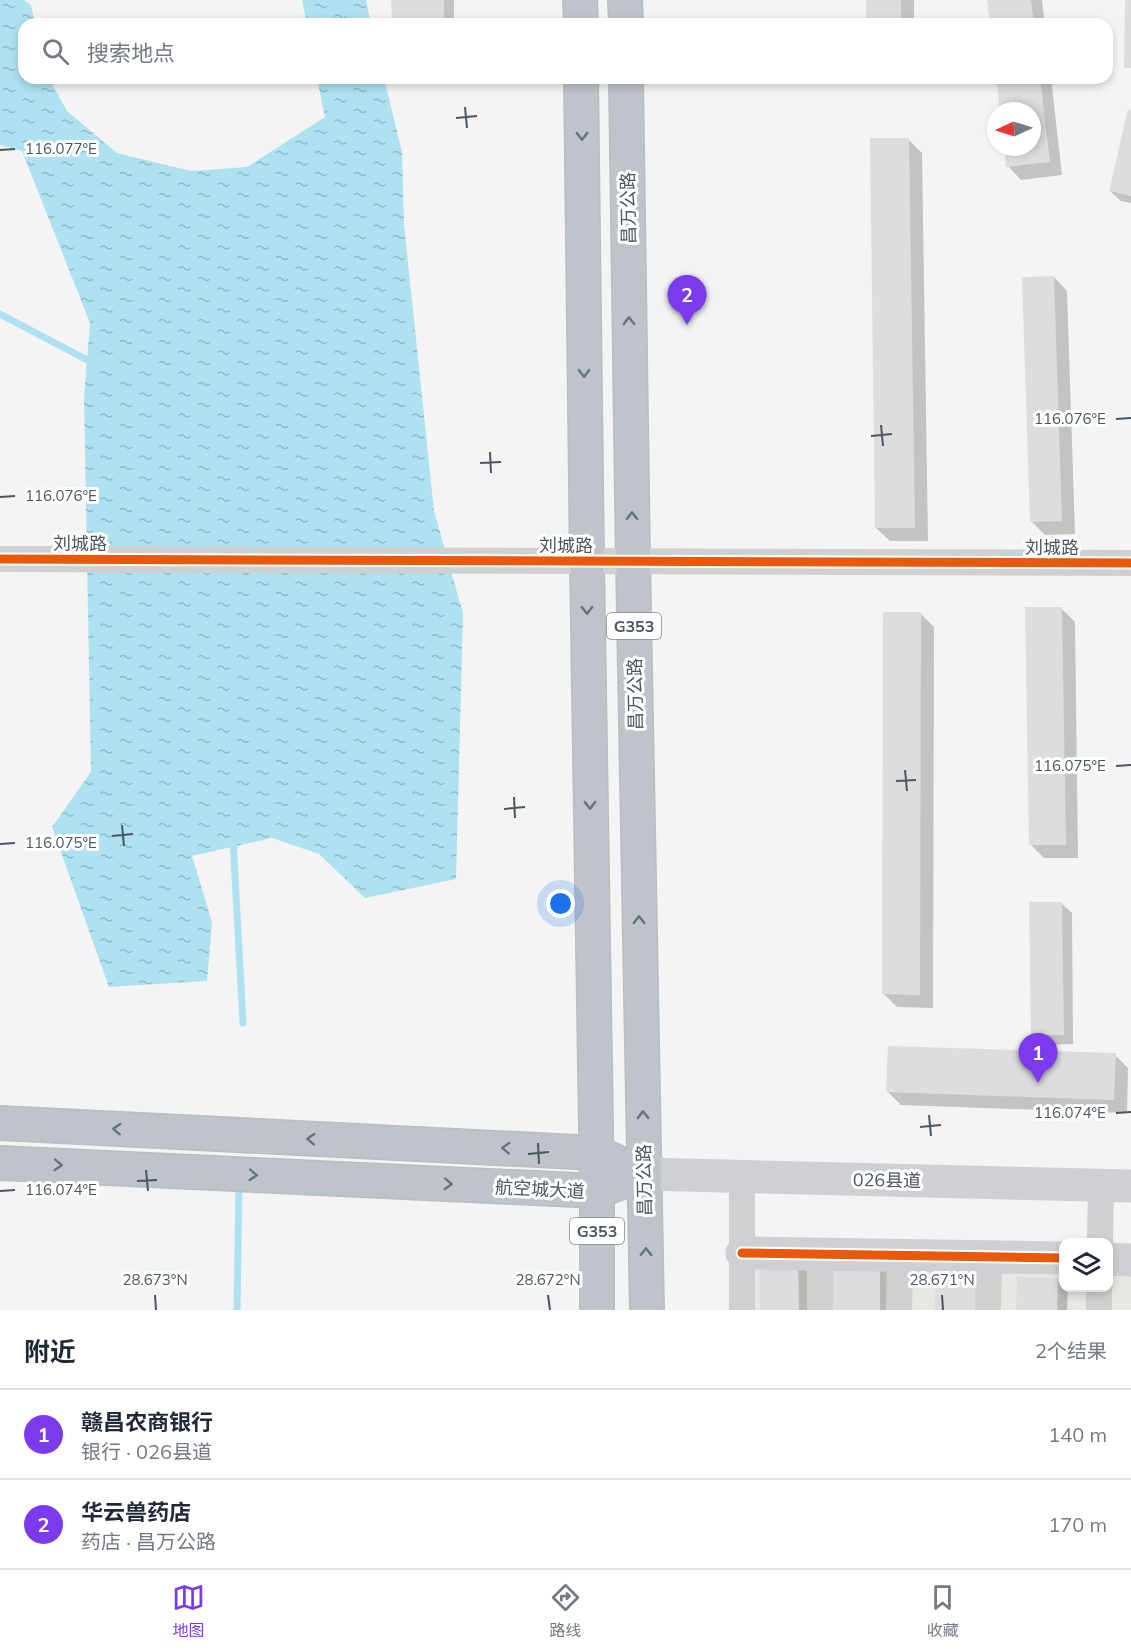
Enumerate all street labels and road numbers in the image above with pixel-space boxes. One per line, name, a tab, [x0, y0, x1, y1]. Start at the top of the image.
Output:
street label: 昌万公路	[616, 172, 640, 244]
street label: 刘城路	[53, 532, 107, 555]
street label: 刘城路	[539, 534, 593, 557]
street label: 刘城路	[1025, 536, 1079, 559]
road number: G353	[607, 613, 661, 639]
street label: 昌万公路	[623, 658, 647, 730]
street label: 昌万公路	[632, 1144, 656, 1216]
street label: 026县道	[853, 1168, 921, 1192]
street label: 航空城大道	[494, 1175, 586, 1203]
road number: G353	[570, 1218, 624, 1244]

